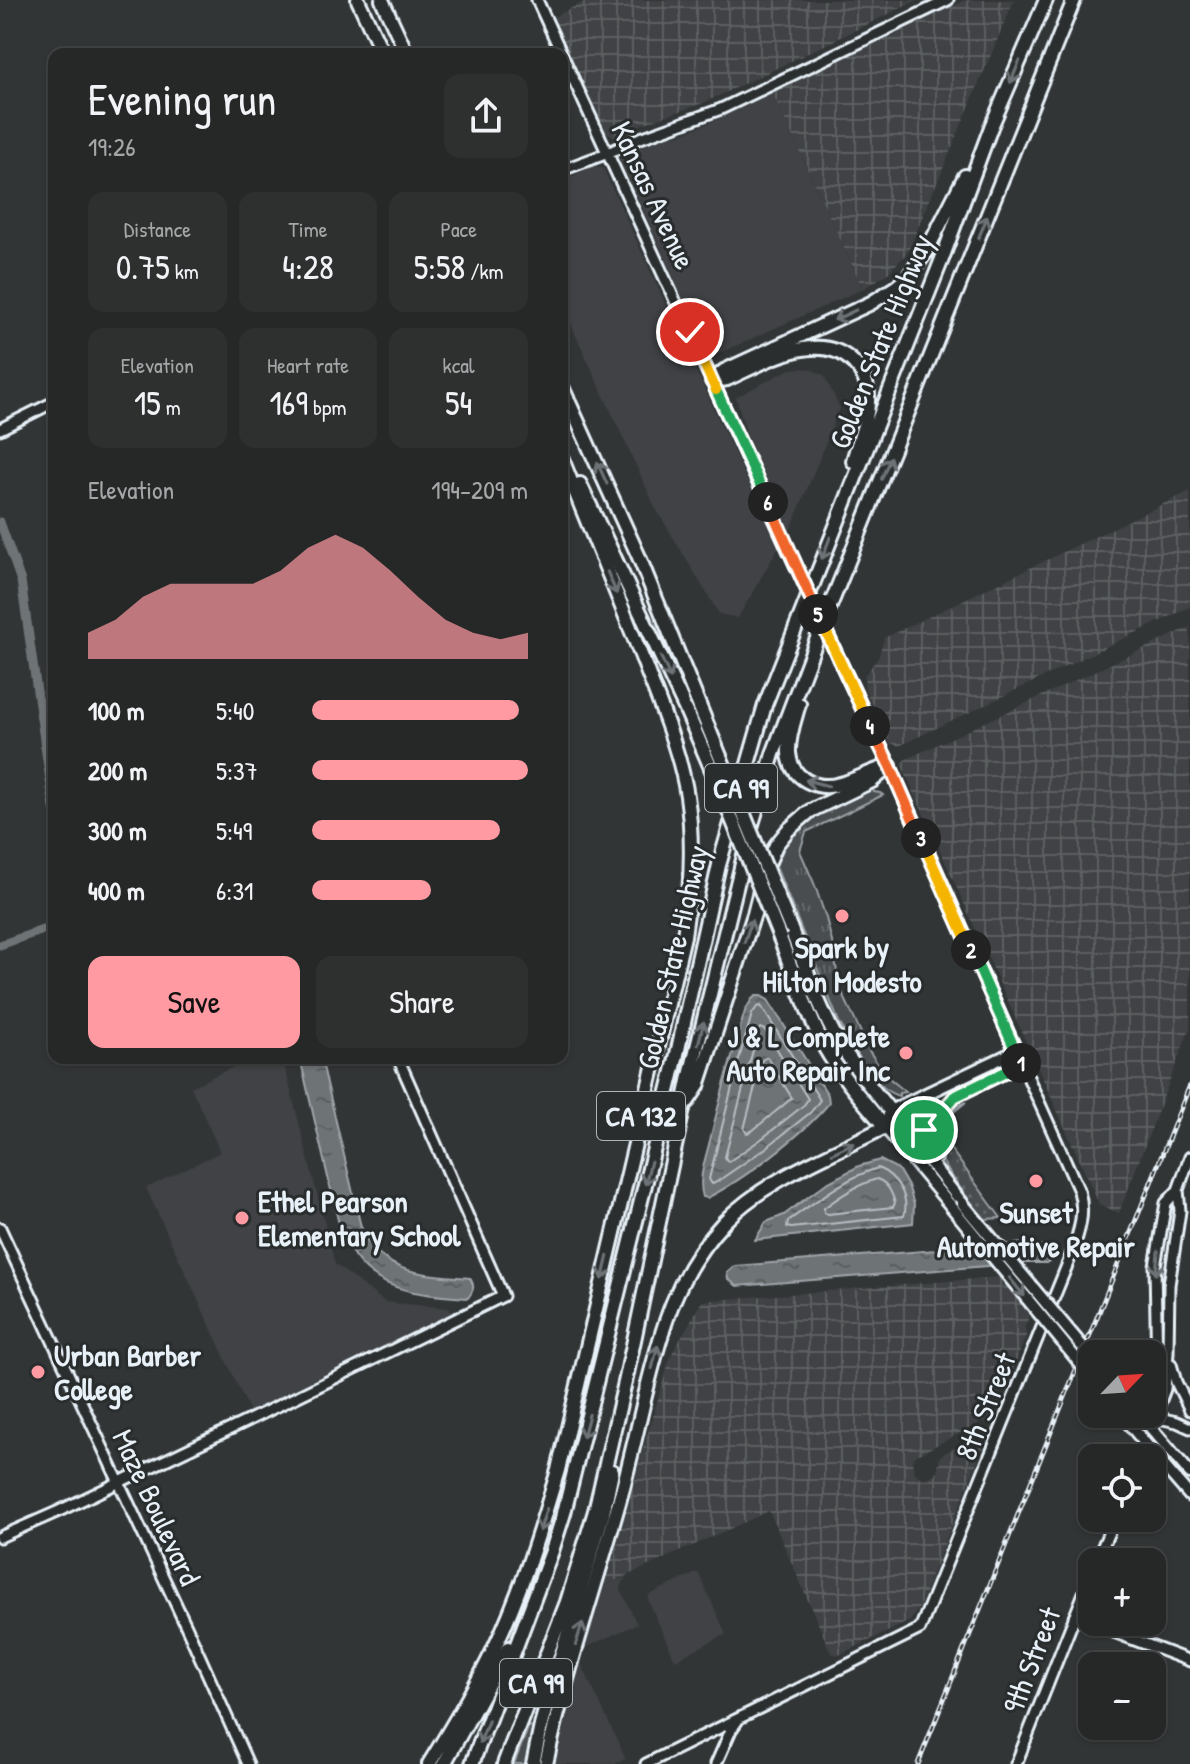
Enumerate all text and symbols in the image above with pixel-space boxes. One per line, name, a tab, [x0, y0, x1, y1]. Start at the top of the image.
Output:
one-way arrow	[1006, 59, 1021, 83]
text: Evening run	[88, 69, 276, 129]
button: share	[444, 74, 528, 158]
street label: Kansas Avenue	[602, 115, 706, 275]
text: 19:26	[88, 129, 136, 164]
text: Distance	[124, 214, 191, 244]
text: Time	[289, 214, 327, 244]
text: Pace	[440, 214, 477, 244]
one-way arrow	[977, 215, 991, 240]
street label: Golden State Highway	[819, 228, 941, 454]
text: 0.75	[116, 244, 170, 290]
text: 4:28	[282, 244, 334, 290]
text: 5:58	[414, 244, 465, 290]
text: km	[170, 256, 199, 286]
text: /km	[465, 256, 504, 286]
pin	[656, 298, 724, 366]
one-way arrow	[833, 308, 857, 323]
icon: check	[668, 310, 712, 354]
text: Elevation	[121, 350, 194, 380]
text: Heart rate	[267, 350, 349, 380]
text: kcal	[443, 350, 475, 380]
text: 15	[134, 380, 161, 426]
text: 169	[270, 380, 308, 426]
text: 54	[445, 380, 472, 426]
text: m	[161, 392, 181, 422]
text: bpm	[308, 392, 346, 422]
one-way arrow	[879, 456, 894, 481]
one-way arrow	[594, 461, 609, 485]
text: Elevation	[88, 472, 174, 507]
text: 194–209 m	[431, 472, 528, 507]
pin: 6	[748, 482, 788, 522]
text: 6	[764, 487, 772, 517]
one-way arrow	[818, 535, 832, 560]
one-way arrow	[606, 570, 621, 595]
pin: 5	[798, 594, 838, 634]
text: 5	[813, 599, 823, 629]
one-way arrow	[659, 655, 674, 679]
text: 100 m	[88, 693, 144, 728]
text: 5:40	[216, 693, 254, 728]
pin: 4	[850, 706, 890, 746]
text: 4	[866, 711, 874, 741]
text: 200 m	[88, 753, 147, 788]
text: 5:37	[216, 753, 258, 788]
road number: CA 99	[705, 764, 777, 812]
one-way arrow	[805, 774, 830, 789]
text: 300 m	[88, 813, 147, 848]
text: 5:49	[216, 813, 252, 848]
pin: 3	[901, 818, 941, 858]
text: 3	[916, 823, 926, 853]
street label: Golden State Highway	[627, 841, 717, 1073]
text: 400 m	[88, 873, 145, 908]
text: 6:31	[216, 873, 254, 908]
marker: Spark by Hilton Modesto	[833, 907, 851, 925]
one-way arrow	[742, 919, 756, 944]
place label: Spark by Hilton Modesto	[762, 927, 922, 1001]
pin: 2	[951, 930, 991, 970]
text: 2	[966, 935, 976, 965]
button: Save	[88, 956, 300, 1048]
button: Share	[316, 956, 528, 1048]
place label: J & L Complete Auto Repair Inc	[726, 1016, 890, 1091]
one-way arrow	[694, 1021, 709, 1046]
pin: 1	[1001, 1043, 1041, 1083]
marker: J & L Complete Auto Repair Inc	[897, 1044, 915, 1062]
text: 1	[1017, 1048, 1025, 1078]
road number: CA 132	[597, 1092, 685, 1140]
pin	[890, 1096, 958, 1164]
icon: arrive	[902, 1108, 946, 1152]
one-way arrow	[831, 1140, 855, 1155]
one-way arrow	[640, 1160, 655, 1186]
marker: Sunset Automotive Repair	[1027, 1172, 1045, 1190]
place label: Ethel Pearson Elementary School	[258, 1181, 461, 1256]
place label: Sunset Automotive Repair	[937, 1192, 1135, 1267]
marker: Ethel Pearson Elementary School	[233, 1209, 251, 1227]
one-way arrow	[1149, 1249, 1164, 1275]
one-way arrow	[597, 1255, 612, 1281]
one-way arrow	[1008, 1277, 1026, 1297]
place label: Urban Barber College	[54, 1335, 201, 1410]
north arrow	[1078, 1340, 1166, 1428]
map controls	[1078, 1340, 1166, 1740]
one-way arrow	[648, 1344, 663, 1370]
street label: 8th Street	[945, 1346, 1025, 1466]
marker: Urban Barber College	[29, 1363, 47, 1381]
one-way arrow	[577, 1412, 592, 1438]
street label: Maze Boulevard	[103, 1423, 211, 1592]
button: locate	[1078, 1444, 1166, 1532]
one-way arrow	[535, 1507, 550, 1533]
button: +	[1078, 1548, 1166, 1636]
street label: 9th Street	[992, 1601, 1070, 1719]
one-way arrow	[572, 1622, 587, 1648]
button: −	[1078, 1652, 1166, 1740]
road number: CA 99	[500, 1659, 572, 1707]
one-way arrow	[476, 1719, 490, 1744]

